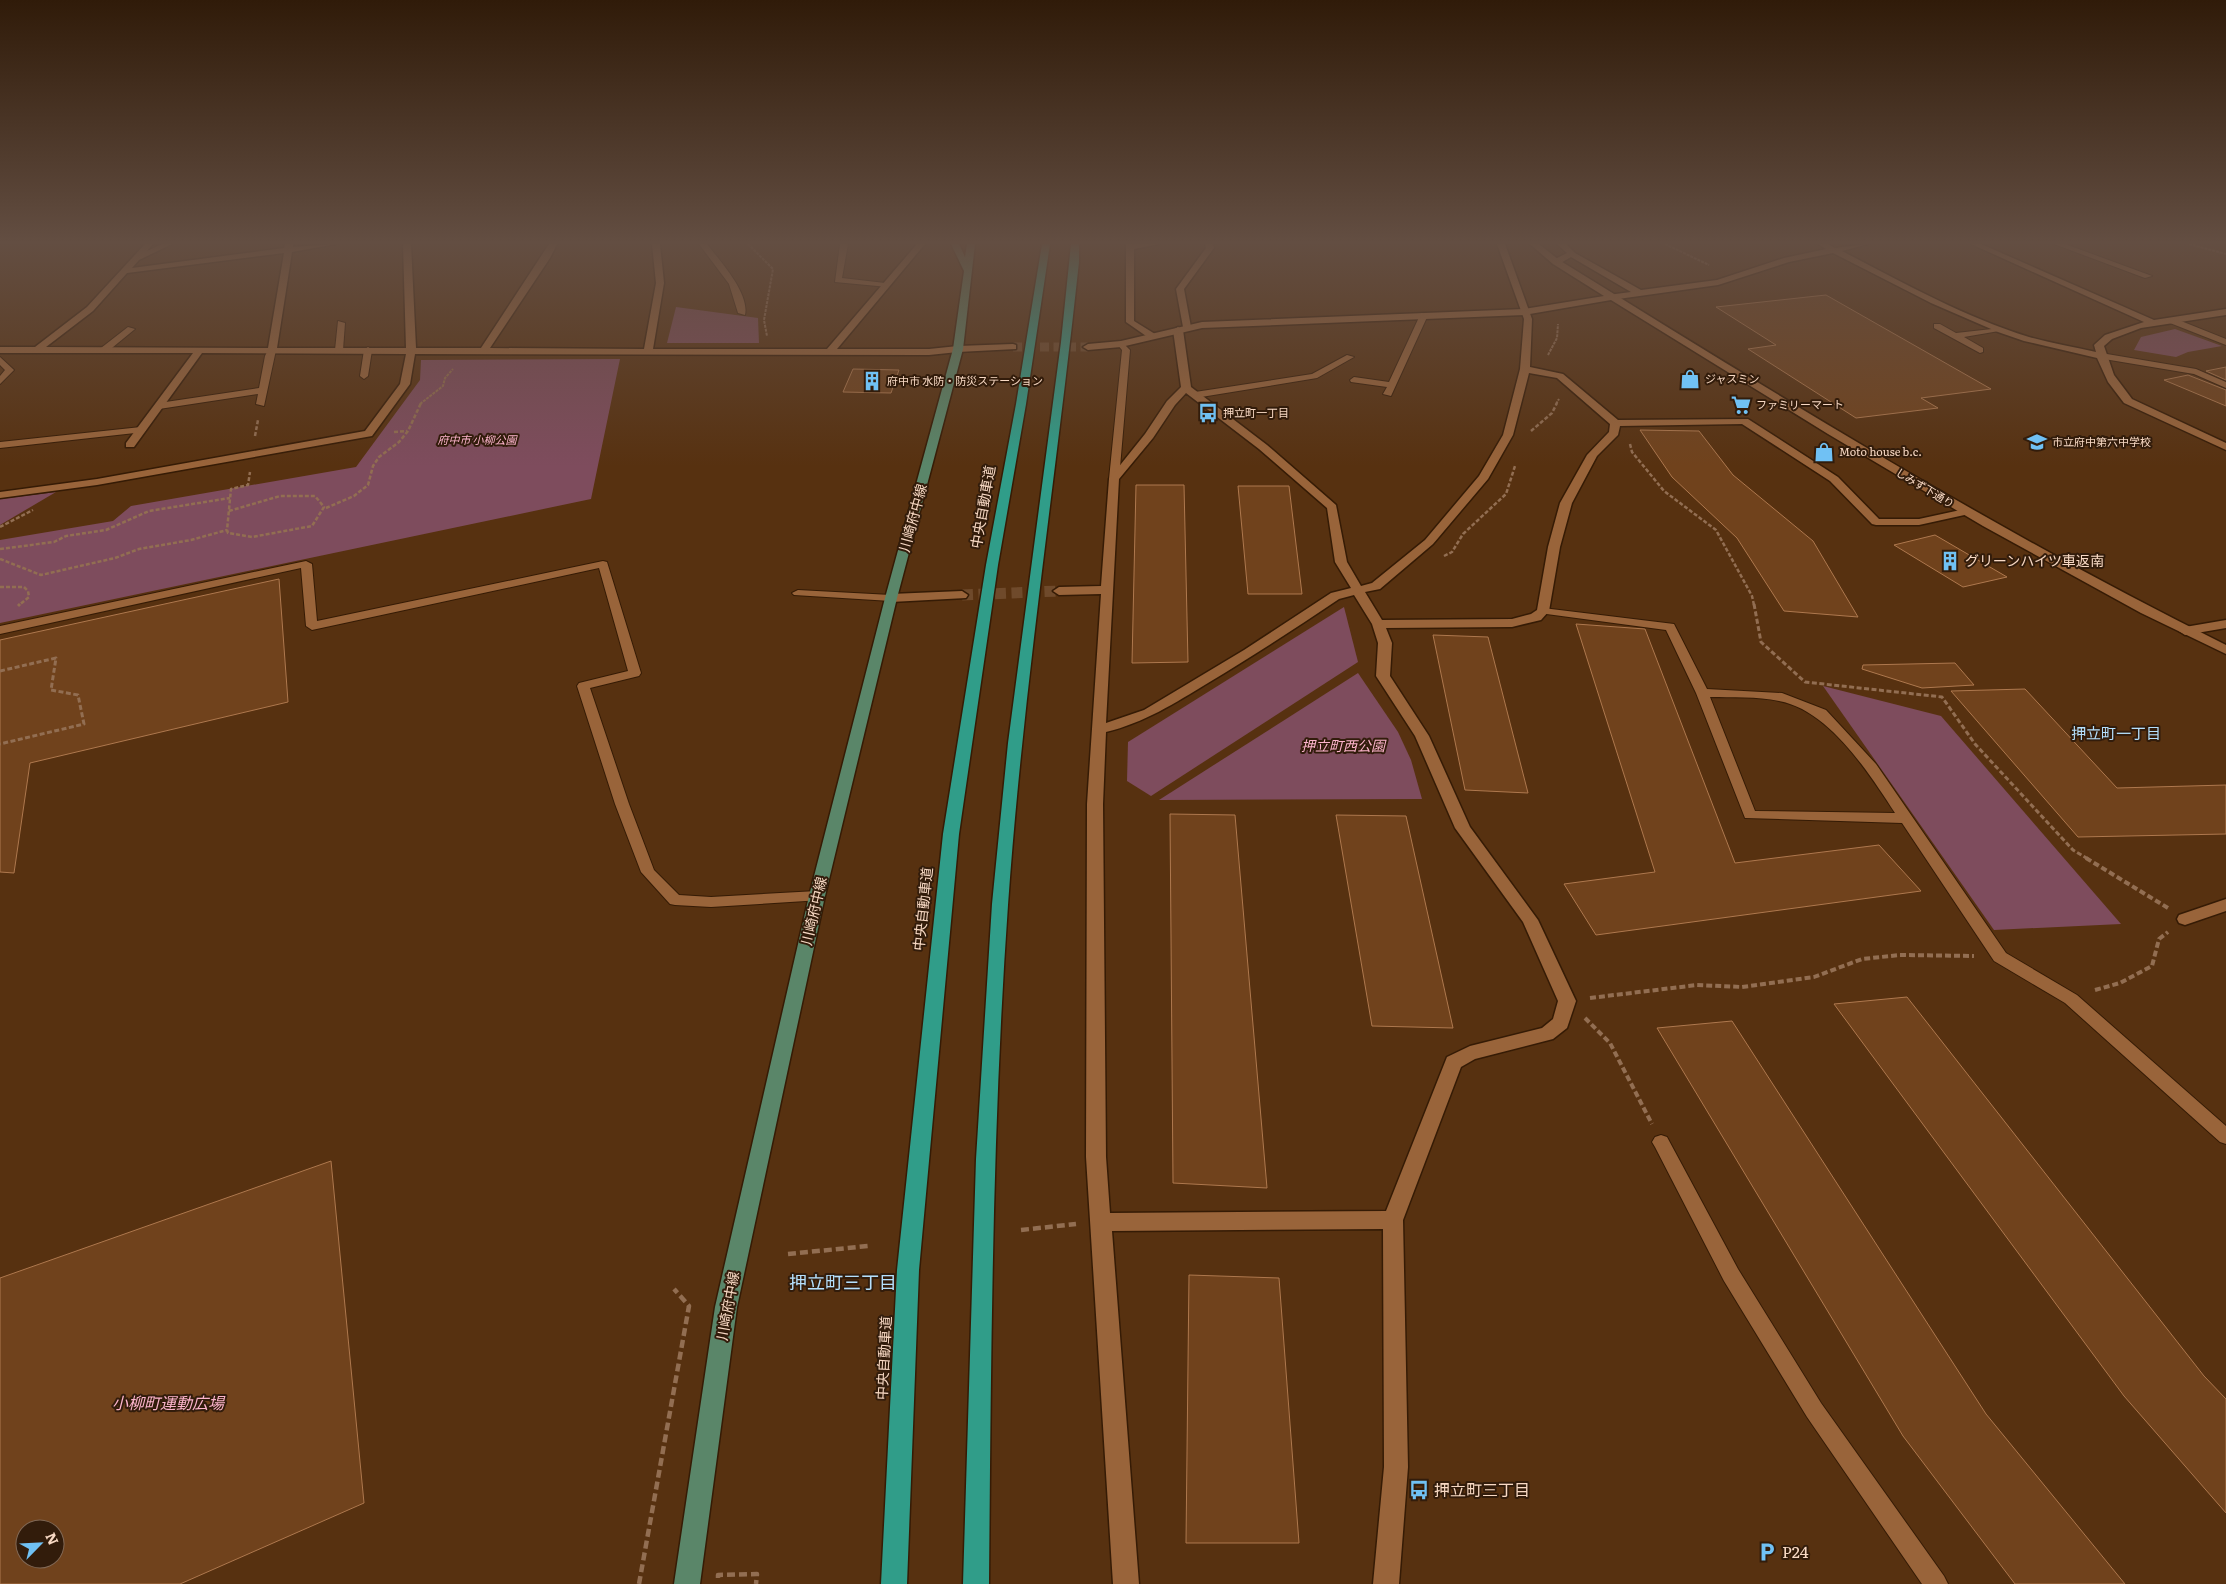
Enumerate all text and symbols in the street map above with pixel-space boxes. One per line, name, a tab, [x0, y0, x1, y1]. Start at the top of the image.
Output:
shop icon: ジャスミン	[1679, 368, 1701, 390]
building icon: 府中市 水防・防災ステーション	[861, 370, 883, 392]
place label: ジャスミン	[1705, 370, 1759, 386]
place label: 府中市 水防・防災ステーション	[887, 372, 1043, 388]
supermarket icon: ファミリーマート	[1730, 394, 1752, 416]
place label: ファミリーマート	[1756, 396, 1844, 412]
bus stop icon: 押立町一丁目	[1197, 402, 1219, 424]
place label: 押立町一丁目	[1223, 404, 1289, 420]
park label: 府中市 小柳公園	[437, 431, 519, 447]
school or university icon: 市立府中第六中学校	[2026, 431, 2048, 453]
place label: 市立府中第六中学校	[2052, 433, 2151, 449]
shop icon: Moto house b.c.	[1813, 441, 1835, 463]
place label: Moto house b.c.	[1839, 443, 1922, 459]
street label: しみず下通り	[1893, 463, 1958, 511]
street label: 中央自動車道	[965, 464, 999, 550]
street label: 川崎府中線	[893, 481, 931, 554]
building icon: グリーンハイツ車返南	[1939, 550, 1961, 572]
place label: グリーンハイツ車返南	[1965, 550, 2104, 570]
district label: 押立町一丁目	[2071, 721, 2161, 744]
park label: 押立町西公園	[1301, 735, 1387, 755]
street label: 中央自動車道	[908, 866, 936, 952]
street label: 川崎府中線	[795, 874, 831, 947]
district label: 押立町三丁目	[789, 1268, 897, 1295]
street label: 川崎府中線	[711, 1270, 743, 1342]
street label: 中央自動車道	[871, 1315, 895, 1400]
park label: 小柳町運動広場	[112, 1390, 226, 1414]
place label: 押立町三丁目	[1434, 1477, 1530, 1501]
bus stop icon: 押立町三丁目	[1408, 1479, 1430, 1501]
north arrow	[15, 1519, 65, 1569]
text: N	[41, 1529, 64, 1548]
place label: P24	[1782, 1539, 1809, 1563]
parking icon: P24	[1756, 1541, 1778, 1563]

